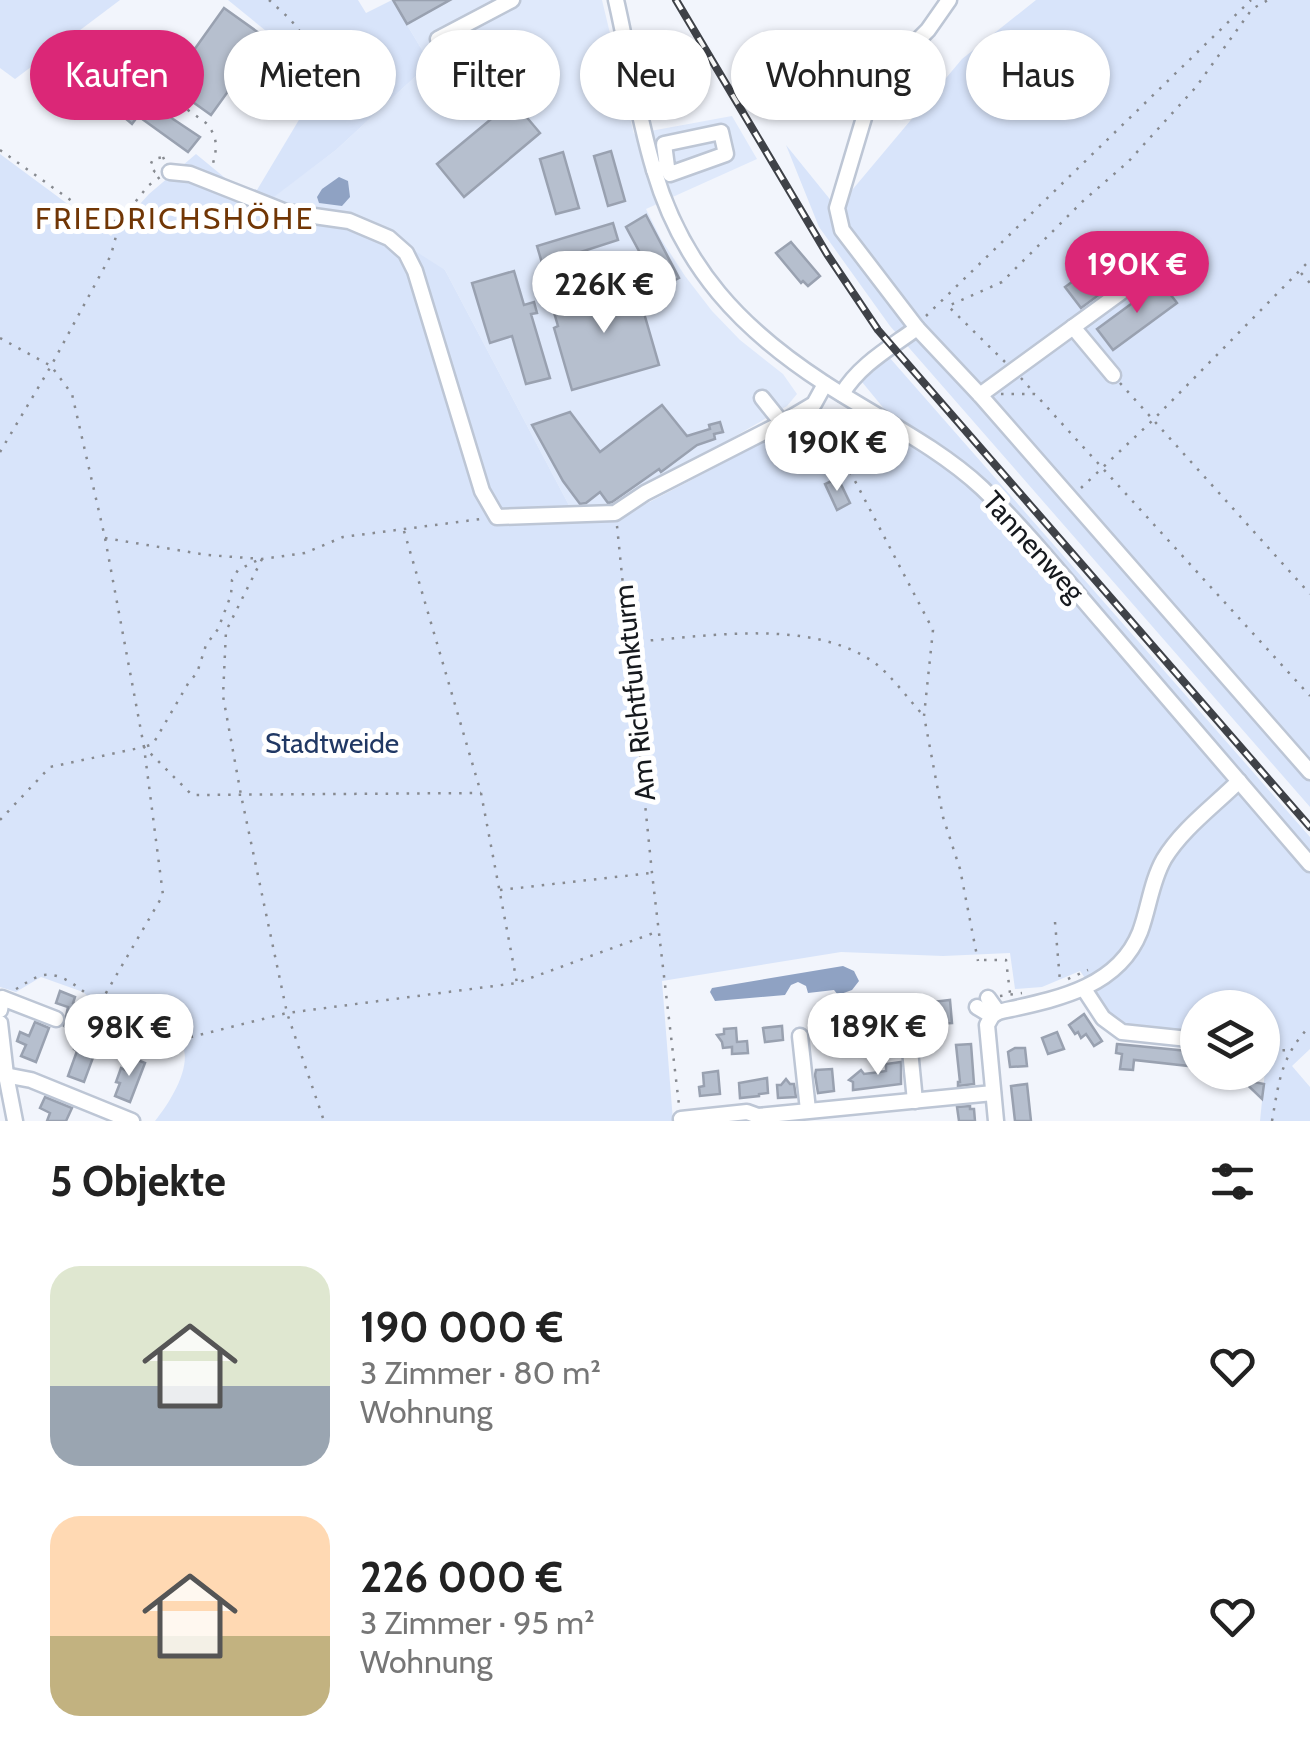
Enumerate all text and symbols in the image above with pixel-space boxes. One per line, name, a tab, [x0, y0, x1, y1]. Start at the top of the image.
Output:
chip: Kaufen	[30, 30, 204, 120]
chip: Mieten	[224, 30, 396, 120]
chip: Filter	[416, 30, 560, 120]
chip: Neu	[580, 30, 711, 120]
chip: Wohnung	[731, 30, 946, 120]
chip: Haus	[966, 30, 1110, 120]
district label: FRIEDRICHSHÖHE	[35, 200, 315, 237]
pin: 190K €	[1056, 231, 1218, 316]
text: 190K €	[1087, 244, 1187, 283]
pin: 226K €	[523, 251, 685, 336]
text: 226K €	[554, 264, 654, 303]
pin: 190K €	[756, 409, 918, 494]
text: 190K €	[787, 422, 887, 461]
street label: Tannenweg	[976, 484, 1093, 609]
street label: Am Richtfunkturm	[606, 583, 662, 803]
park label: Stadtweide	[265, 726, 399, 760]
map controls	[1180, 990, 1280, 1090]
button: layers	[1180, 990, 1280, 1090]
pin: 189K €	[797, 993, 959, 1078]
pin: 98K €	[59, 994, 199, 1079]
text: 189K €	[830, 1006, 926, 1045]
text: 98K €	[86, 1007, 172, 1046]
icon: filters	[1205, 1154, 1260, 1209]
text: 5 Objekte	[50, 1155, 226, 1207]
text: 190 000 €	[360, 1301, 564, 1353]
icon: home	[130, 1306, 250, 1426]
icon: heart	[1205, 1339, 1260, 1394]
text: 3 Zimmer · 80 m²	[360, 1353, 601, 1392]
text: Wohnung	[360, 1392, 492, 1431]
text: 226 000 €	[360, 1551, 563, 1603]
icon: home	[130, 1556, 250, 1676]
icon: heart	[1205, 1589, 1260, 1644]
text: 3 Zimmer · 95 m²	[360, 1603, 595, 1642]
text: Wohnung	[360, 1642, 492, 1681]

